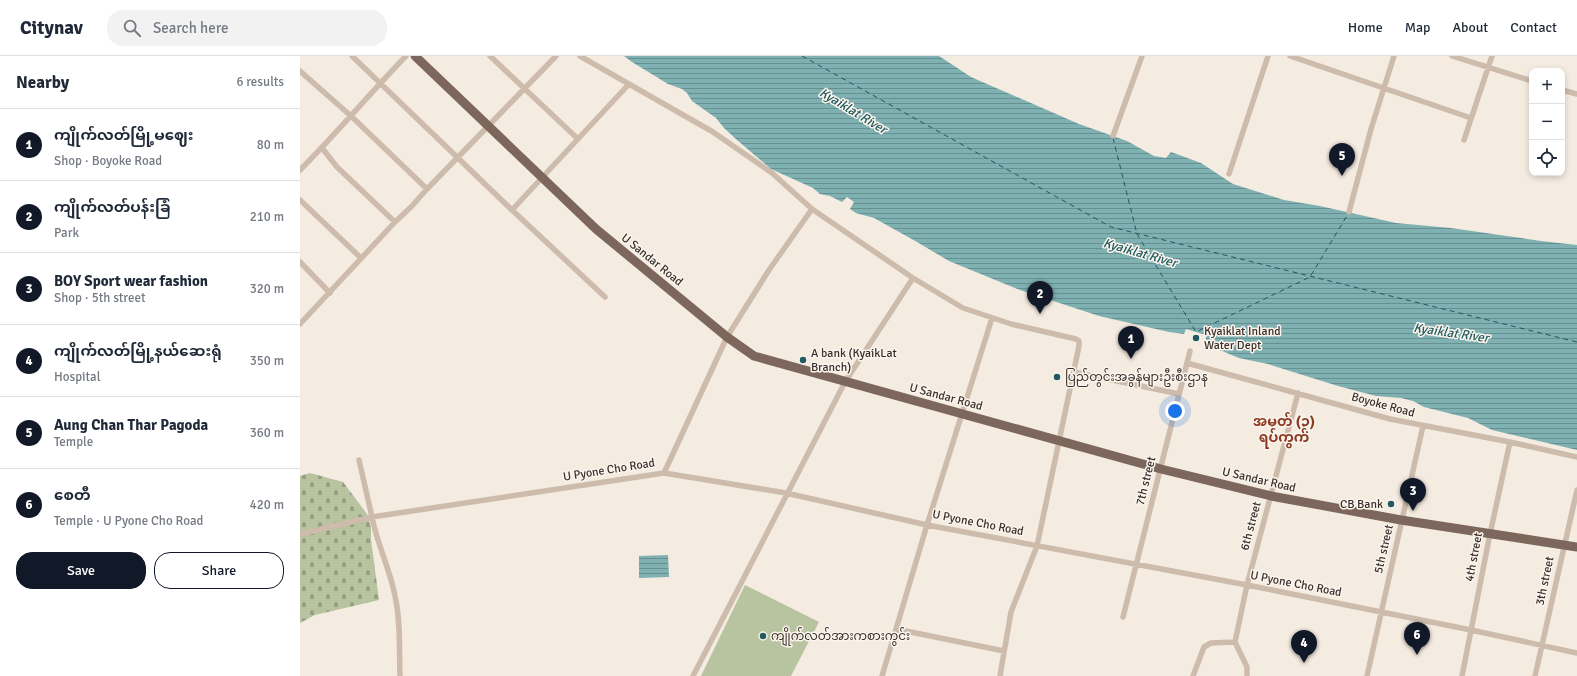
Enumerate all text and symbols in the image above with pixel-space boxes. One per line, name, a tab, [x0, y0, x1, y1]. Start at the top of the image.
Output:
search box	[107, 10, 387, 46]
text: Citynav	[20, 16, 83, 40]
icon: search	[121, 17, 143, 39]
text: Search here	[153, 19, 229, 37]
text: Home	[1348, 19, 1383, 36]
text: Map	[1405, 19, 1430, 36]
text: About	[1452, 19, 1488, 36]
text: Contact	[1510, 19, 1557, 36]
map controls	[1529, 68, 1565, 176]
button: +	[1529, 68, 1565, 104]
text: Nearby	[16, 72, 69, 93]
text: 6 results	[236, 74, 284, 90]
water label: Kyaiklat River	[816, 85, 892, 139]
button: −	[1529, 104, 1565, 140]
text: ကျိုက်လတ်မြို့မဈေး	[54, 126, 194, 144]
text: 1	[25, 137, 33, 153]
text: 80 m	[257, 137, 284, 153]
button: locate	[1529, 140, 1565, 176]
pin: 5	[1329, 143, 1355, 176]
text: Shop · Boyoke Road	[54, 153, 162, 169]
text: ကျိုက်လတ်ပန်းခြံ	[54, 198, 170, 216]
text: 2	[25, 209, 33, 225]
text: 210 m	[250, 209, 284, 225]
text: Park	[54, 225, 79, 241]
street label: U Sandar Road	[618, 231, 686, 289]
water label: Kyaiklat River	[1101, 235, 1181, 272]
text: BOY Sport wear fashion	[54, 272, 208, 290]
text: 3	[25, 281, 33, 297]
text: 320 m	[250, 281, 284, 297]
pin: 2	[1027, 281, 1053, 314]
text: Shop · 5th street	[54, 290, 145, 306]
water label: Kyaiklat River	[1412, 320, 1492, 347]
place label: Kyaiklat Inland Water Dept	[1204, 324, 1281, 353]
pin: 1	[1118, 326, 1144, 359]
marker: Kyaiklat Inland Water Dept	[1191, 333, 1201, 343]
text: ကျိုက်လတ်မြို့နယ်ဆေးရုံ	[54, 342, 222, 360]
place label: A bank (KyaikLat Branch)	[811, 346, 897, 375]
text: 4	[25, 353, 33, 369]
text: 350 m	[250, 353, 284, 369]
marker: A bank (KyaikLat Branch)	[798, 355, 808, 365]
place label: ပြည်တွင်းအခွန်များဦးစီးဌာန	[1065, 368, 1208, 387]
text: Hospital	[54, 369, 101, 385]
marker: ပြည်တွင်းအခွန်များဦးစီးဌာန	[1052, 372, 1062, 382]
street label: U Sandar Road	[908, 380, 984, 414]
street label: Boyoke Road	[1350, 389, 1416, 421]
your location	[1165, 401, 1185, 421]
district label: အမှတ် (၃) ရပ်ကွက်	[1253, 411, 1315, 449]
text: Aung Chan Thar Pagoda	[54, 416, 208, 434]
text: 5	[25, 425, 33, 441]
text: 360 m	[250, 425, 284, 441]
text: Temple	[54, 434, 93, 450]
street label: U Pyone Cho Road	[562, 455, 656, 485]
street label: 7th street	[1133, 455, 1159, 507]
street label: U Sandar Road	[1221, 464, 1297, 496]
pin: 3	[1400, 478, 1426, 511]
text: စေတီ	[54, 486, 91, 504]
text: 6	[25, 497, 33, 513]
text: 420 m	[250, 497, 284, 513]
place label: CB Bank	[1340, 497, 1383, 512]
marker: CB Bank	[1386, 499, 1396, 509]
street label: 6th street	[1237, 500, 1265, 552]
street label: U Pyone Cho Road	[931, 507, 1025, 539]
text: Temple · U Pyone Cho Road	[54, 513, 203, 529]
street label: 5th street	[1371, 523, 1397, 575]
street label: 4th street	[1462, 531, 1486, 583]
button: Save	[16, 552, 146, 589]
button: Share	[154, 552, 284, 589]
street label: 3th street	[1532, 555, 1558, 607]
street label: U Pyone Cho Road	[1249, 568, 1343, 600]
pin: 6	[1404, 622, 1430, 655]
place label: ကျိုက်လတ်အားကစားကွင်း	[771, 627, 910, 646]
pin: 4	[1291, 630, 1317, 663]
marker: ကျိုက်လတ်အားကစားကွင်း	[758, 631, 768, 641]

